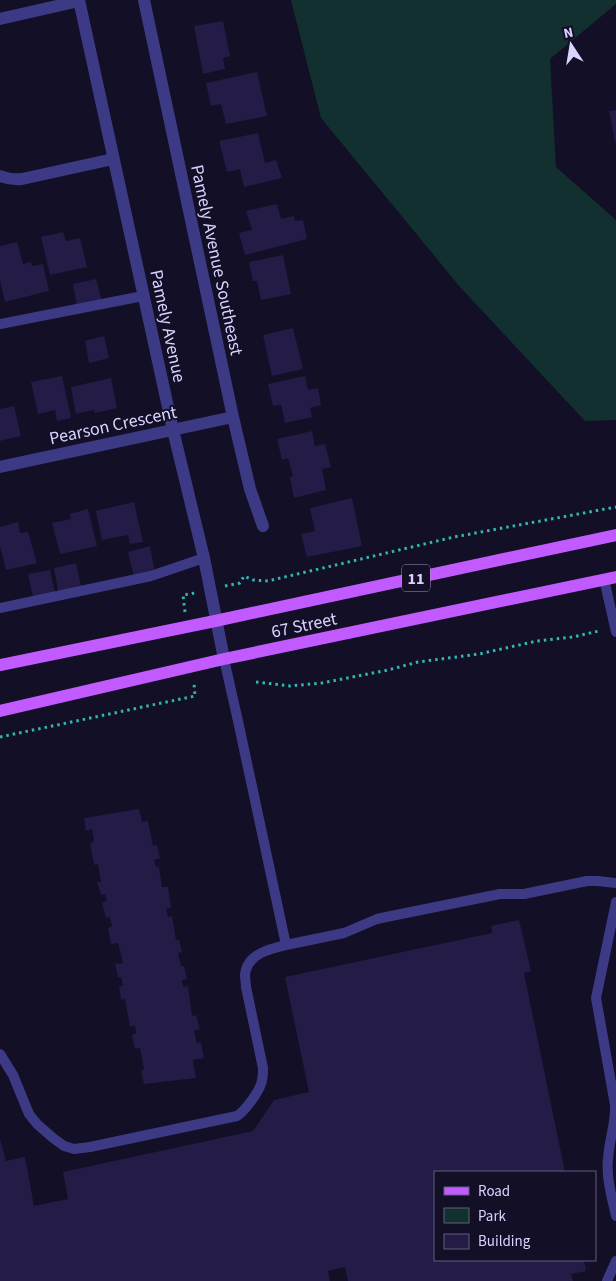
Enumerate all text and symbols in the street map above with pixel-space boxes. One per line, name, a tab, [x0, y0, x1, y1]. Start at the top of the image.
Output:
north arrow	[546, 20, 596, 70]
text: N	[562, 23, 575, 44]
street label: Pamely Avenue Southeast	[184, 163, 249, 358]
street label: Pamely Avenue	[143, 268, 192, 385]
street label: Pearson Crescent	[47, 400, 179, 451]
road number: 11	[402, 564, 430, 592]
street label: 67 Street	[269, 606, 339, 645]
legend	[434, 1171, 596, 1261]
text: Road	[478, 1181, 510, 1202]
text: Park	[478, 1206, 507, 1227]
text: Building	[478, 1231, 531, 1252]

